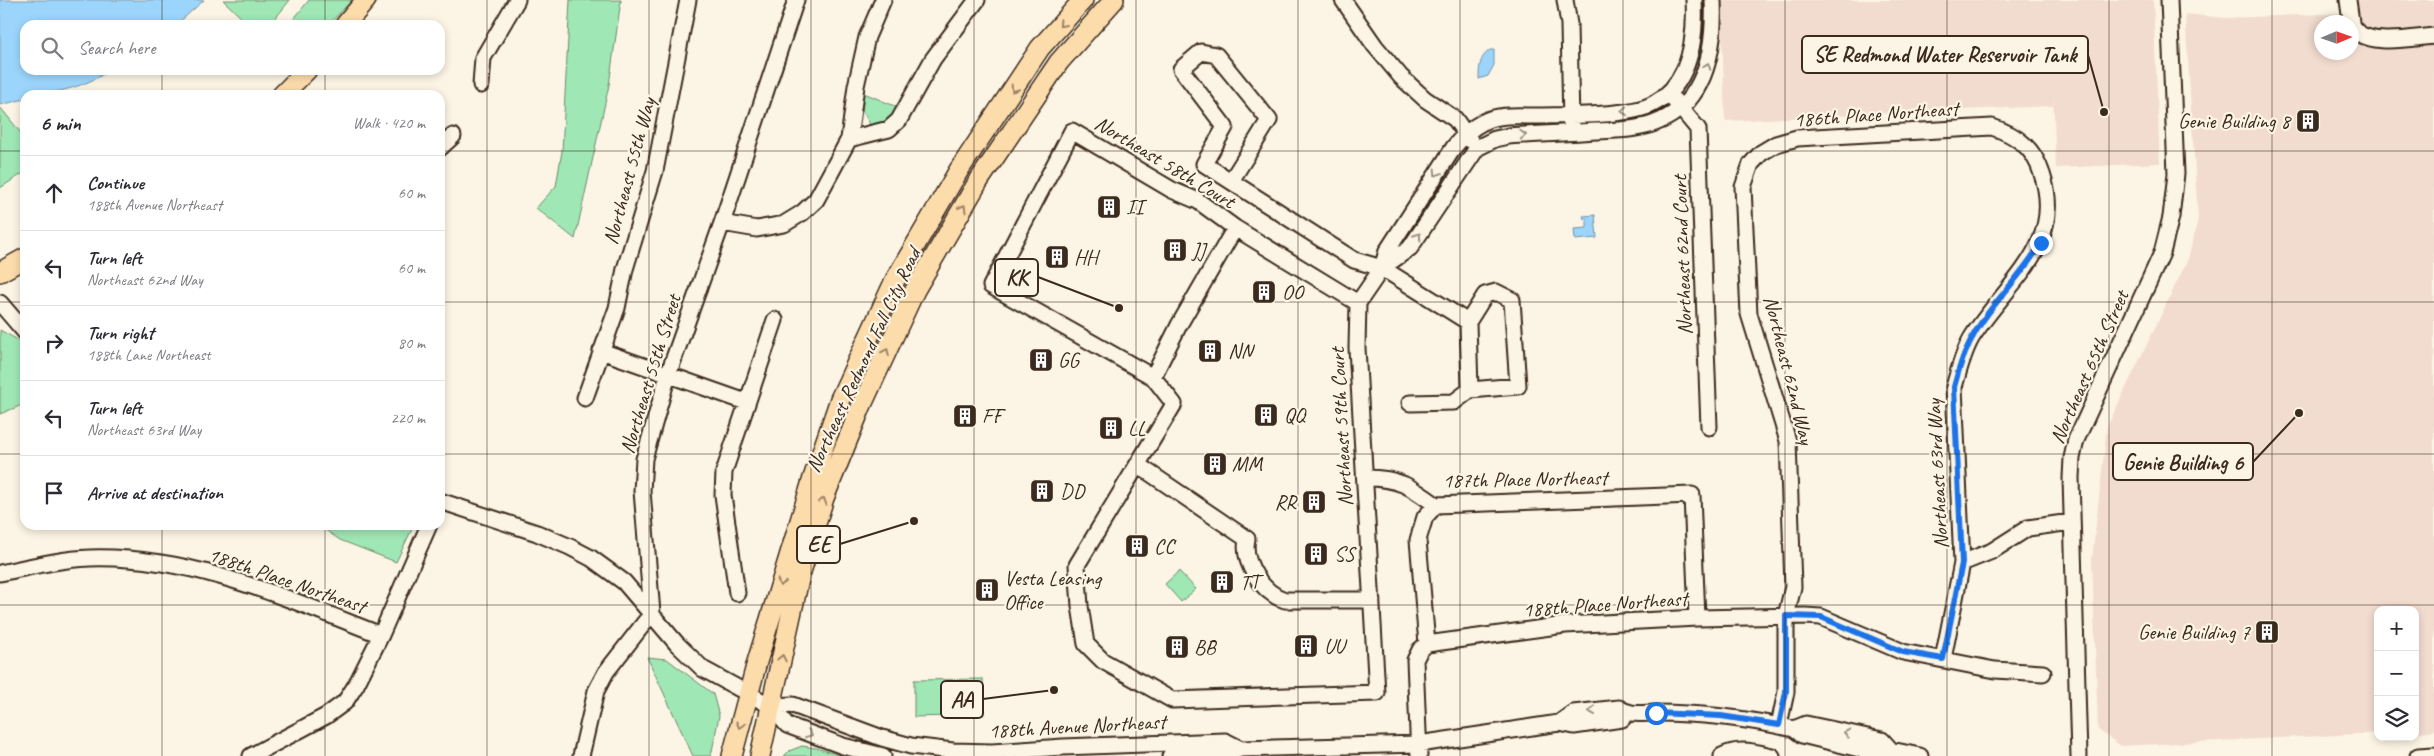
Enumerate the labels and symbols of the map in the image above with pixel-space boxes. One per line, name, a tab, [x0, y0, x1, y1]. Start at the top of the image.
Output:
north arrow	[2314, 15, 2359, 60]
one-way arrow	[1059, 18, 1068, 27]
callout: SE Redmond Water Reservoir Tank	[1802, 36, 2088, 73]
text: SE Redmond Water Reservoir Tank	[1813, 41, 2078, 69]
one-way arrow	[1701, 63, 1711, 71]
one-way arrow	[1010, 83, 1020, 92]
street label: Northeast 55th Way	[597, 93, 662, 247]
street label: 186th Place Northeast	[1793, 95, 1962, 133]
one-way arrow	[1620, 105, 1628, 116]
place label: Genie Building 8	[2178, 108, 2293, 134]
building icon: Genie Building 8	[2295, 108, 2321, 134]
street label: Northeast 58th Court	[1090, 110, 1241, 215]
one-way arrow	[1520, 130, 1527, 140]
one-way arrow	[1434, 168, 1443, 177]
street label: Northeast 62nd Court	[1666, 173, 1698, 335]
building icon: II	[1096, 194, 1122, 220]
place label: II	[1126, 194, 1148, 220]
one-way arrow	[956, 205, 966, 214]
one-way arrow	[1412, 232, 1421, 241]
route end	[2030, 232, 2053, 255]
building icon: JJ	[1162, 237, 1188, 263]
place label: JJ	[1191, 237, 1208, 263]
street label: Northeast Redmond Fall City Road	[800, 240, 928, 476]
building icon: HH	[1044, 244, 1070, 270]
place label: HH	[1074, 244, 1101, 270]
callout: KK	[995, 259, 1038, 296]
text: KK	[1006, 264, 1032, 292]
building icon: OO	[1251, 279, 1277, 305]
place label: OO	[1282, 279, 1305, 305]
street label: Northeast 65th Street	[2044, 285, 2135, 447]
street label: Northeast 55th Street	[614, 290, 687, 456]
street label: Northeast 62nd Way	[1758, 293, 1820, 449]
building icon: NN	[1197, 338, 1223, 364]
place label: NN	[1228, 338, 1256, 364]
street label: Northeast 59th Court	[1324, 345, 1358, 507]
building icon: GG	[1028, 347, 1054, 373]
place label: GG	[1058, 347, 1081, 373]
one-way arrow	[880, 348, 891, 357]
street label: Northeast 63rd Way	[1920, 397, 1954, 550]
building icon: QQ	[1253, 402, 1279, 428]
place label: QQ	[1284, 402, 1308, 428]
building icon: FF	[952, 403, 978, 429]
place label: FF	[982, 403, 1007, 429]
building icon: LL	[1098, 415, 1124, 441]
place label: LL	[1128, 415, 1146, 441]
callout: Genie Building 6	[2113, 443, 2253, 480]
text: Genie Building 6	[2123, 449, 2245, 477]
building icon: MM	[1202, 451, 1228, 477]
place label: MM	[1232, 451, 1264, 477]
street label: 187th Place Northeast	[1442, 465, 1611, 493]
building icon: DD	[1029, 478, 1055, 504]
place label: DD	[1060, 478, 1086, 504]
place label: RR	[1274, 489, 1299, 515]
building icon: RR	[1301, 489, 1327, 515]
one-way arrow	[817, 498, 827, 506]
callout: EE	[797, 526, 840, 563]
text: EE	[807, 531, 835, 559]
building icon: CC	[1124, 533, 1150, 559]
place label: CC	[1154, 533, 1177, 559]
street label: 188th Place Northeast	[205, 541, 372, 620]
building icon: SS	[1303, 541, 1329, 567]
place label: SS	[1334, 541, 1357, 567]
place label: Vesta Leasing Office	[1004, 565, 1103, 615]
building icon: TT	[1209, 569, 1235, 595]
place label: TT	[1240, 569, 1264, 595]
building icon: Vesta Leasing Office	[974, 577, 1000, 603]
one-way arrow	[776, 578, 786, 587]
street label: 188th Place Northeast	[1522, 585, 1691, 623]
place label: Genie Building 7	[2138, 619, 2252, 645]
building icon: Genie Building 7	[2254, 619, 2280, 645]
building icon: UU	[1293, 633, 1319, 659]
place label: UU	[1324, 633, 1348, 659]
building icon: BB	[1164, 634, 1190, 660]
place label: BB	[1194, 634, 1218, 660]
one-way arrow	[776, 654, 787, 663]
callout: AA	[941, 681, 983, 718]
text: AA	[951, 686, 975, 714]
route start	[1645, 702, 1668, 725]
one-way arrow	[1588, 705, 1597, 715]
street label: 188th Avenue Northeast	[988, 708, 1169, 744]
one-way arrow	[735, 720, 746, 729]
one-way arrow	[804, 728, 813, 738]
one-way arrow	[1842, 728, 1851, 739]

